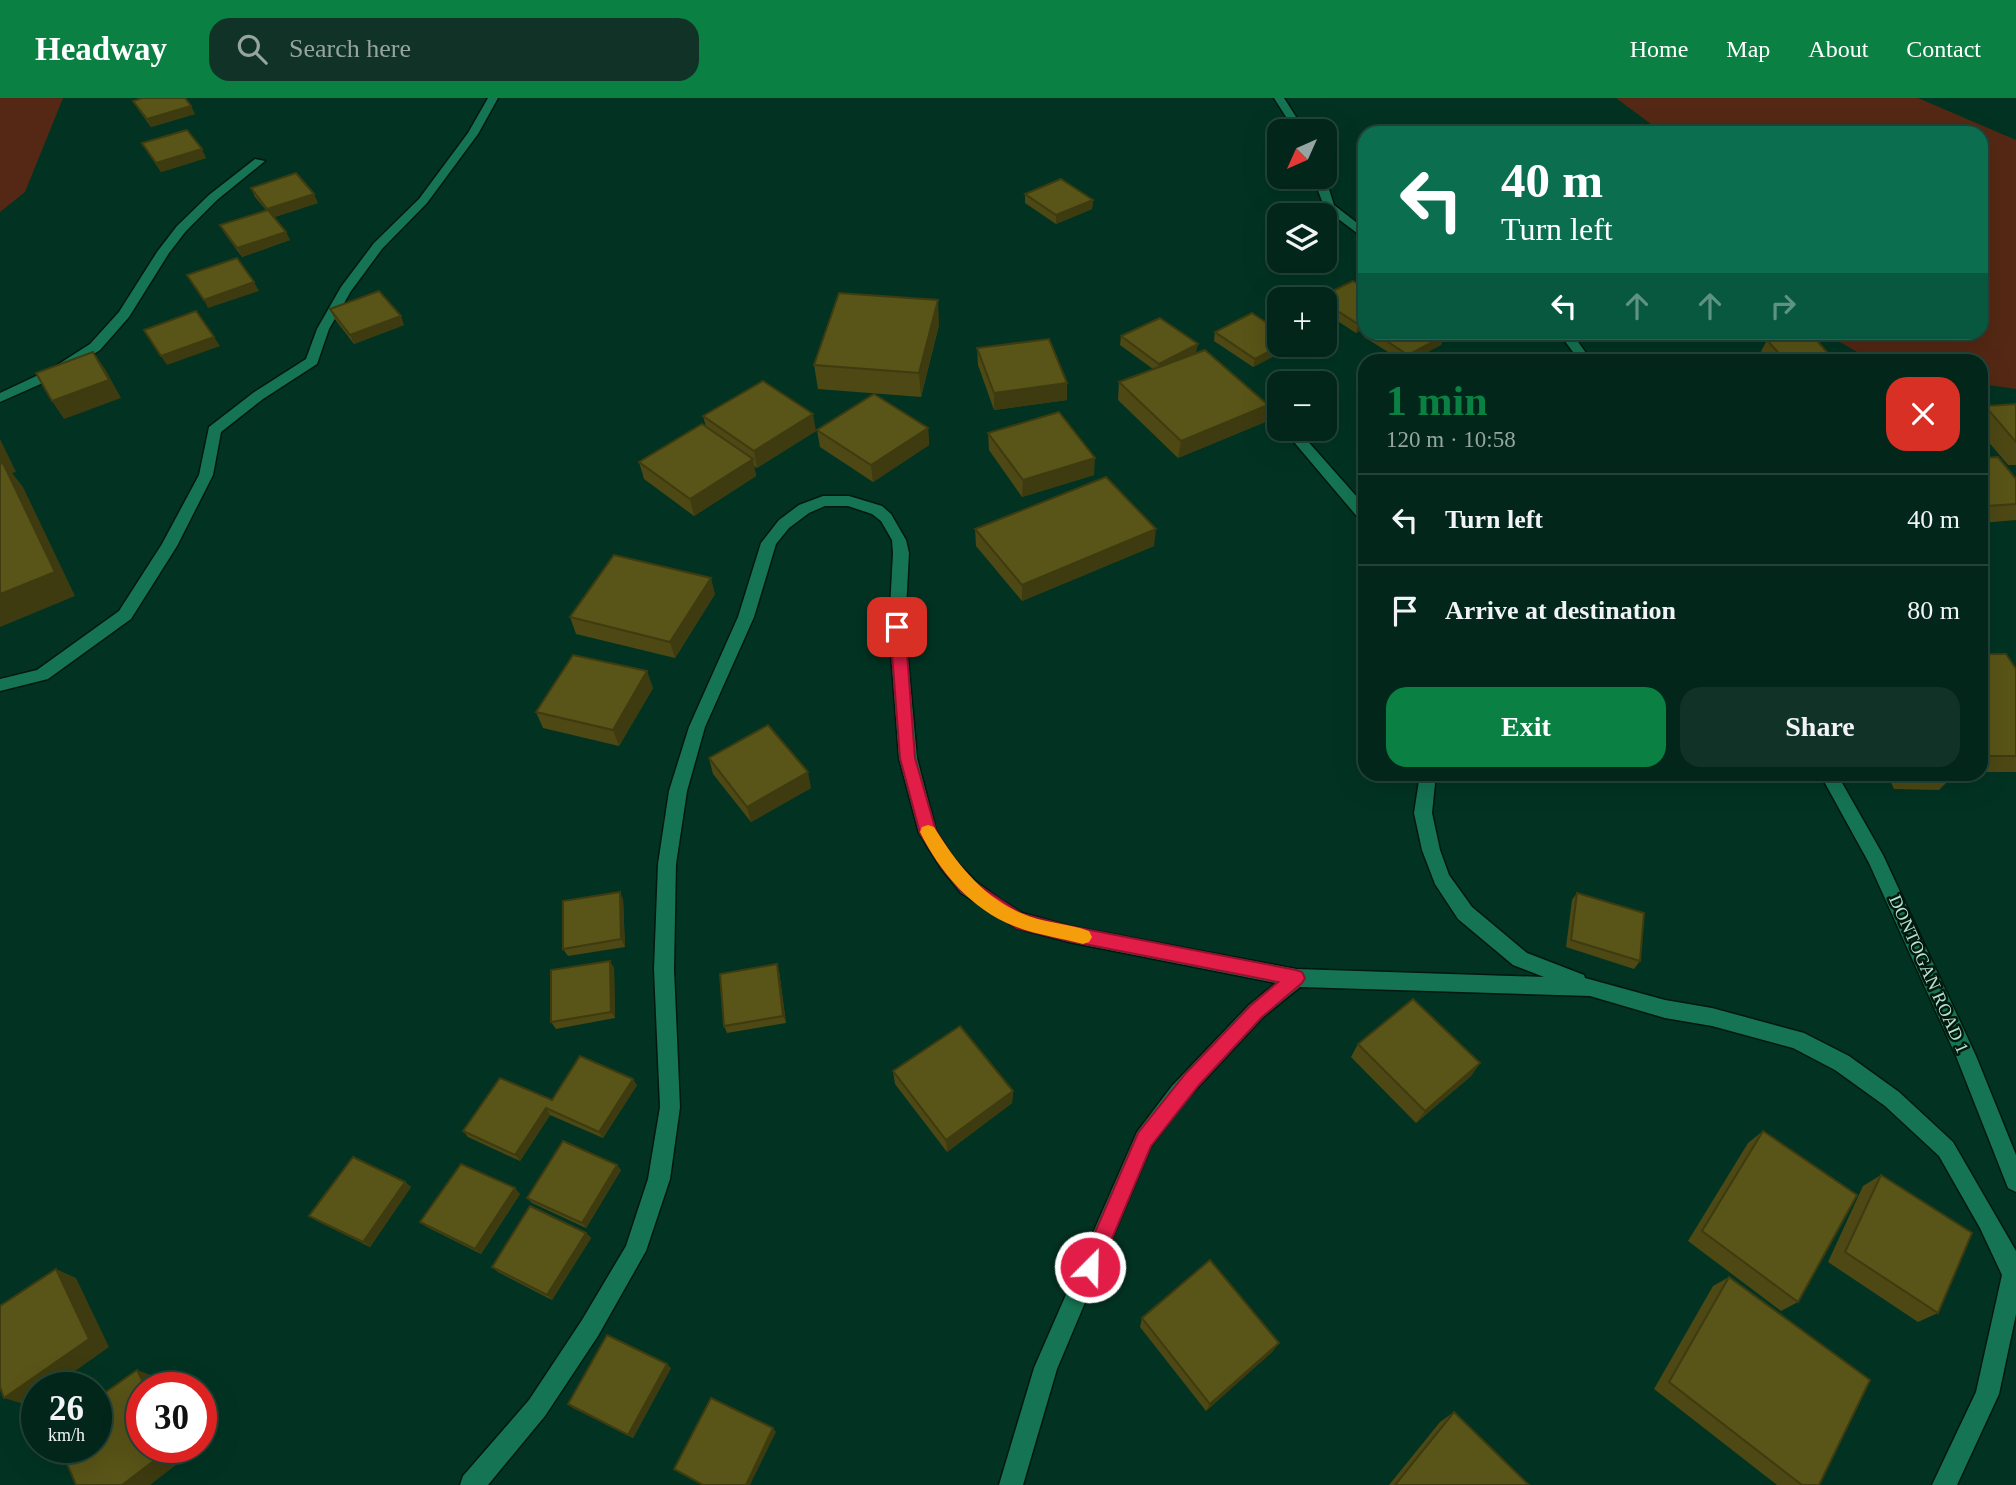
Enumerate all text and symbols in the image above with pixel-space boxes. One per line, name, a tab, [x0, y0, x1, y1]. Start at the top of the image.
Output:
search box	[209, 18, 699, 81]
icon: search	[233, 30, 271, 68]
text: Headway	[35, 31, 167, 67]
text: Search here	[289, 34, 411, 63]
text: Home	[1630, 36, 1688, 62]
text: Map	[1726, 36, 1770, 62]
text: About	[1808, 36, 1868, 62]
text: Contact	[1906, 36, 1981, 62]
north arrow	[1267, 119, 1337, 189]
map controls	[1267, 119, 1337, 441]
text: 40 m	[1501, 153, 1603, 208]
icon: left	[1386, 154, 1477, 245]
button: layers	[1267, 203, 1337, 273]
text: Turn left	[1501, 211, 1613, 247]
button: +	[1267, 287, 1337, 357]
icon: left	[1545, 287, 1583, 325]
icon: ahead	[1618, 287, 1656, 325]
icon: ahead	[1691, 287, 1729, 325]
icon: right	[1764, 287, 1802, 325]
button: −	[1267, 371, 1337, 441]
button: close	[1886, 377, 1960, 451]
text: 1 min	[1386, 378, 1488, 424]
text: 120 m · 10:58	[1386, 427, 1516, 452]
icon: left	[1386, 501, 1424, 539]
text: Turn left	[1445, 505, 1543, 534]
text: 40 m	[1907, 505, 1960, 534]
icon: arrive	[1386, 592, 1424, 630]
text: Arrive at destination	[1445, 596, 1676, 625]
text: 80 m	[1907, 596, 1960, 625]
pin	[867, 597, 927, 657]
icon: arrive	[878, 608, 916, 646]
button: Exit	[1386, 687, 1666, 767]
button: Share	[1680, 687, 1960, 767]
street label: DONTOGAN ROAD 1	[1885, 892, 1973, 1056]
position arrow	[1053, 1230, 1127, 1304]
speed limit sign: 30	[126, 1372, 217, 1463]
text: 26	[49, 1389, 84, 1428]
text: km/h	[48, 1425, 85, 1445]

